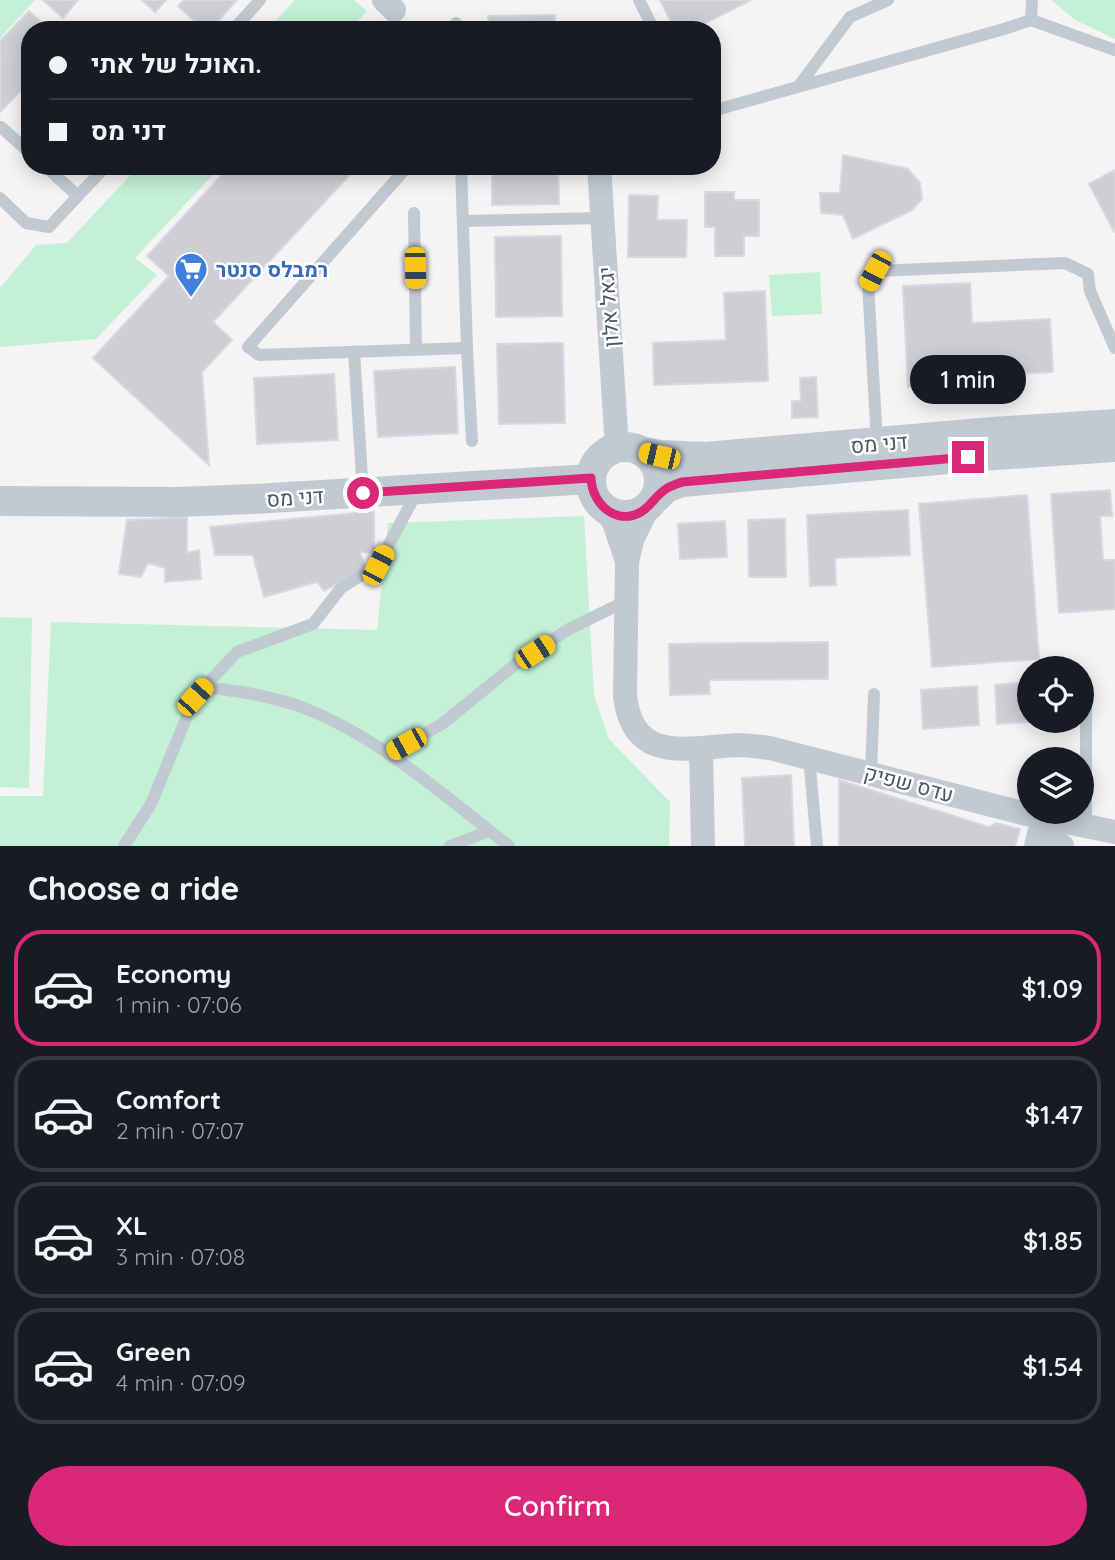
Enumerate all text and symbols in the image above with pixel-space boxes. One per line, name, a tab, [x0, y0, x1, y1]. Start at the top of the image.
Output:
text: האוכל של אתי.	[91, 47, 262, 80]
text: דני מס	[91, 114, 166, 147]
car	[405, 247, 426, 289]
car	[856, 248, 895, 294]
supermarket icon: רמבלס סנטר	[172, 250, 210, 299]
place label: רמבלס סנטר	[216, 256, 328, 282]
street label: יגאל אלון	[592, 266, 624, 348]
callout: 1 min	[910, 356, 1026, 405]
text: 1 min	[940, 365, 996, 394]
street label: דני מס	[849, 428, 909, 458]
car	[637, 441, 682, 471]
route end	[952, 441, 984, 473]
route start	[347, 477, 379, 509]
street label: דני מס	[265, 482, 325, 512]
car	[359, 542, 398, 588]
car	[512, 632, 559, 672]
map controls	[1017, 656, 1094, 824]
button: locate	[1017, 656, 1094, 733]
car	[174, 674, 217, 720]
car	[383, 725, 430, 763]
button: layers	[1017, 747, 1094, 824]
street label: עדס שפיק	[861, 759, 957, 807]
text: Choose a ride	[28, 868, 240, 908]
icon: car	[32, 957, 95, 1020]
text: Economy	[116, 957, 231, 990]
text: $1.09	[1021, 972, 1083, 1005]
text: 1 min · 07:06	[116, 990, 242, 1019]
icon: car	[32, 1083, 95, 1146]
text: Comfort	[116, 1083, 221, 1116]
text: $1.47	[1025, 1098, 1083, 1131]
text: 2 min · 07:07	[116, 1116, 244, 1145]
icon: car	[32, 1209, 95, 1272]
text: XL	[116, 1209, 148, 1242]
text: $1.85	[1023, 1224, 1083, 1257]
text: 3 min · 07:08	[116, 1242, 245, 1271]
icon: car	[32, 1335, 95, 1398]
text: Green	[116, 1335, 191, 1368]
text: $1.54	[1022, 1350, 1083, 1383]
text: 4 min · 07:09	[116, 1368, 246, 1397]
button: Confirm	[28, 1466, 1087, 1546]

